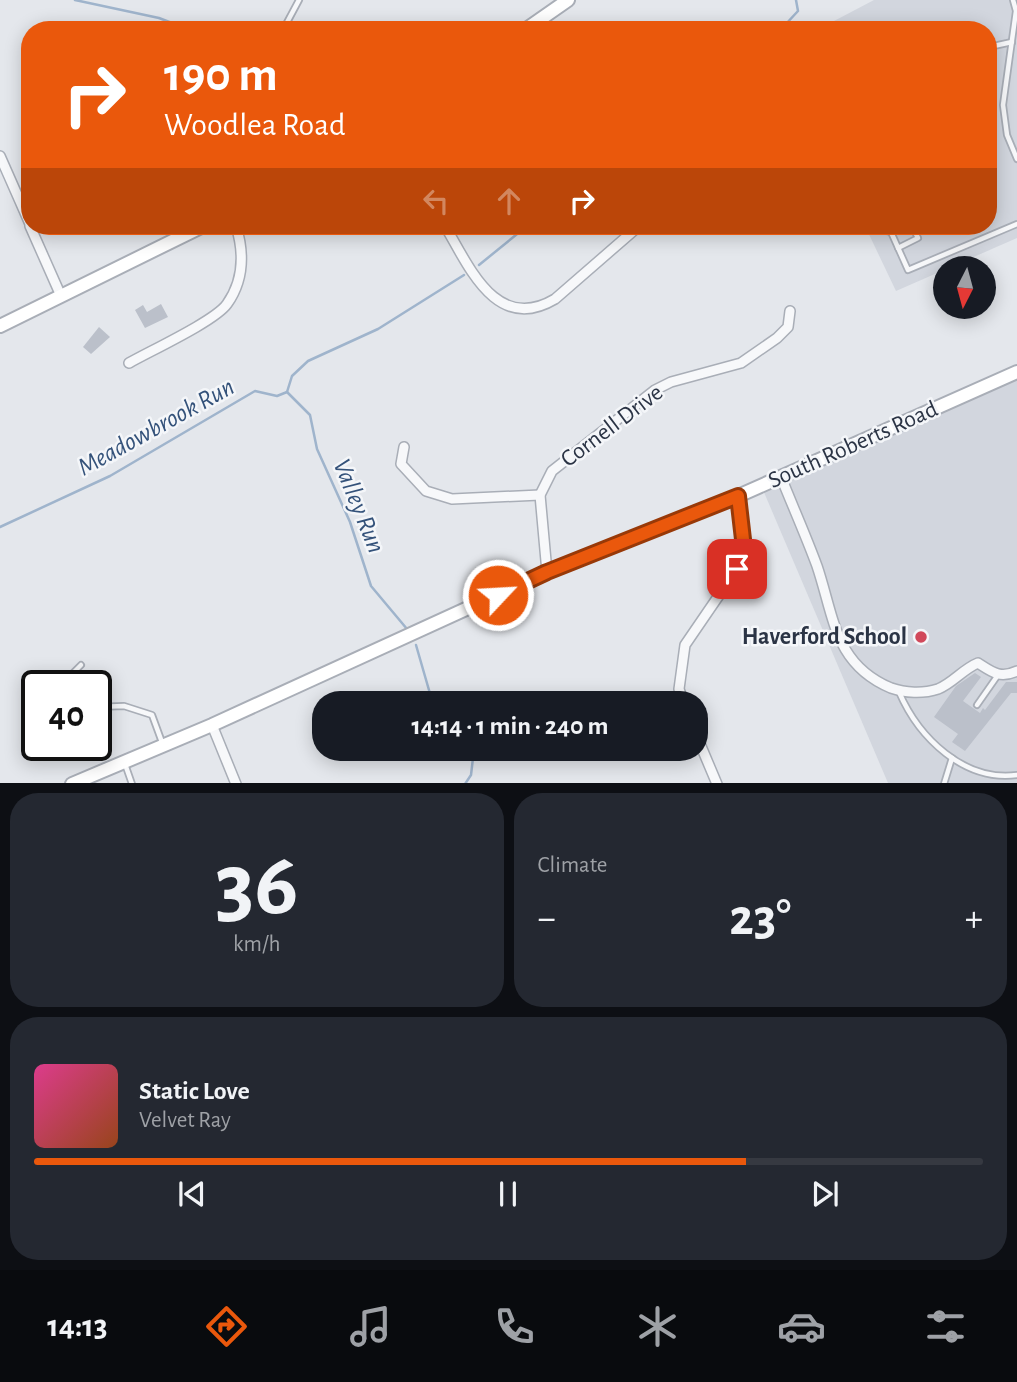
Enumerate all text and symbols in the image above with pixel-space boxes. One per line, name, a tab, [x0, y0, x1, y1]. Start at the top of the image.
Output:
icon: right	[49, 49, 140, 140]
text: 190 m	[164, 51, 278, 100]
text: Woodlea Road	[164, 109, 346, 141]
icon: left	[417, 182, 455, 220]
icon: ahead	[490, 182, 528, 220]
icon: right	[563, 182, 601, 220]
north arrow	[933, 256, 996, 318]
map controls	[933, 256, 996, 319]
water label: Meadowbrook Run	[73, 373, 239, 481]
street label: Cornell Drive	[557, 380, 667, 472]
street label: South Roberts Road	[765, 397, 941, 493]
water label: Valley Run	[328, 455, 390, 557]
pin	[707, 539, 767, 599]
icon: arrive	[718, 550, 756, 588]
position arrow	[461, 558, 535, 632]
place label: Haverford School	[742, 625, 907, 649]
marker: Haverford School	[913, 629, 929, 645]
speed limit sign: 40	[21, 670, 112, 761]
text: 14:14 · 1 min · 240 m	[411, 713, 609, 739]
text: 36	[215, 840, 298, 931]
text: Climate	[538, 854, 607, 877]
text: 23°	[729, 892, 791, 944]
text: −	[538, 900, 556, 938]
text: +	[965, 900, 983, 938]
text: km/h	[233, 933, 280, 956]
text: Static Love	[139, 1078, 250, 1104]
text: Velvet Ray	[139, 1109, 231, 1132]
icon: previous	[173, 1175, 211, 1213]
icon: pause	[489, 1175, 527, 1213]
icon: next	[806, 1175, 844, 1213]
icon: directions	[202, 1302, 251, 1351]
icon: music	[346, 1302, 395, 1351]
icon: phone	[490, 1302, 539, 1351]
icon: climate	[633, 1302, 682, 1351]
icon: car	[777, 1302, 826, 1351]
icon: filters	[921, 1302, 970, 1351]
text: 14:13	[47, 1310, 108, 1342]

